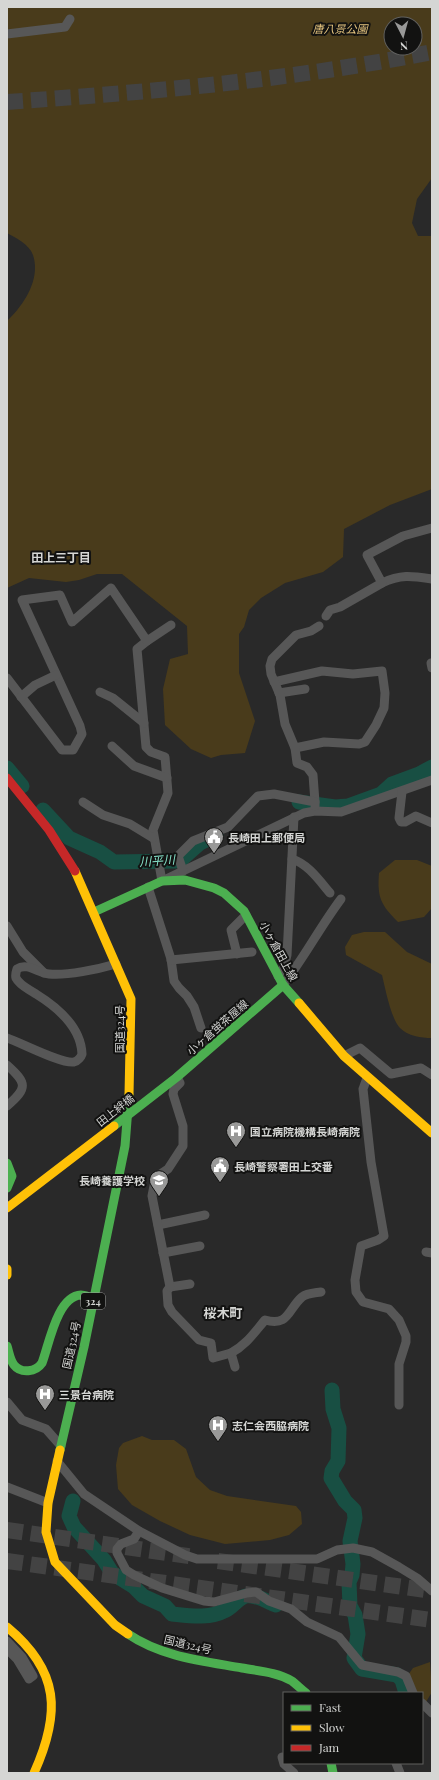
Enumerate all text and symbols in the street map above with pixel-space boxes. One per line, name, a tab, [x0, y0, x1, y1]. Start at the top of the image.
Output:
north arrow	[383, 16, 423, 56]
park label: 唐八景公園	[313, 21, 369, 36]
text: N	[399, 39, 409, 54]
district label: 田上三丁目	[31, 549, 91, 565]
public building icon: 長崎田上郵便局	[203, 826, 225, 854]
place label: 長崎田上郵便局	[228, 830, 305, 845]
water label: 川平川	[138, 851, 178, 869]
street label: 小ヶ倉田上線	[256, 919, 302, 983]
street label: 小ヶ倉蛍茶屋線	[183, 996, 251, 1058]
street label: 国道324号	[112, 1005, 127, 1053]
street label: 田上絆橋	[93, 1091, 137, 1129]
hospital icon: 国立病院機構長崎病院	[225, 1120, 247, 1148]
place label: 国立病院機構長崎病院	[250, 1124, 360, 1139]
public building icon: 長崎警察署田上交番	[209, 1155, 231, 1183]
place label: 長崎警察署田上交番	[234, 1159, 333, 1174]
school or university icon: 長崎養護学校	[148, 1169, 170, 1197]
place label: 長崎養護学校	[79, 1173, 145, 1188]
road number: 324	[81, 1293, 105, 1309]
district label: 桜木町	[203, 1304, 243, 1321]
street label: 国道324号	[59, 1320, 83, 1370]
hospital icon: 三景台病院	[34, 1383, 56, 1411]
place label: 三景台病院	[59, 1387, 114, 1402]
hospital icon: 志仁会西脇病院	[207, 1414, 229, 1442]
place label: 志仁会西脇病院	[232, 1418, 309, 1433]
street label: 国道324号	[163, 1631, 213, 1657]
legend	[283, 1692, 423, 1764]
text: Fast	[319, 1699, 342, 1715]
text: Slow	[319, 1719, 345, 1735]
text: Jam	[318, 1739, 340, 1755]

